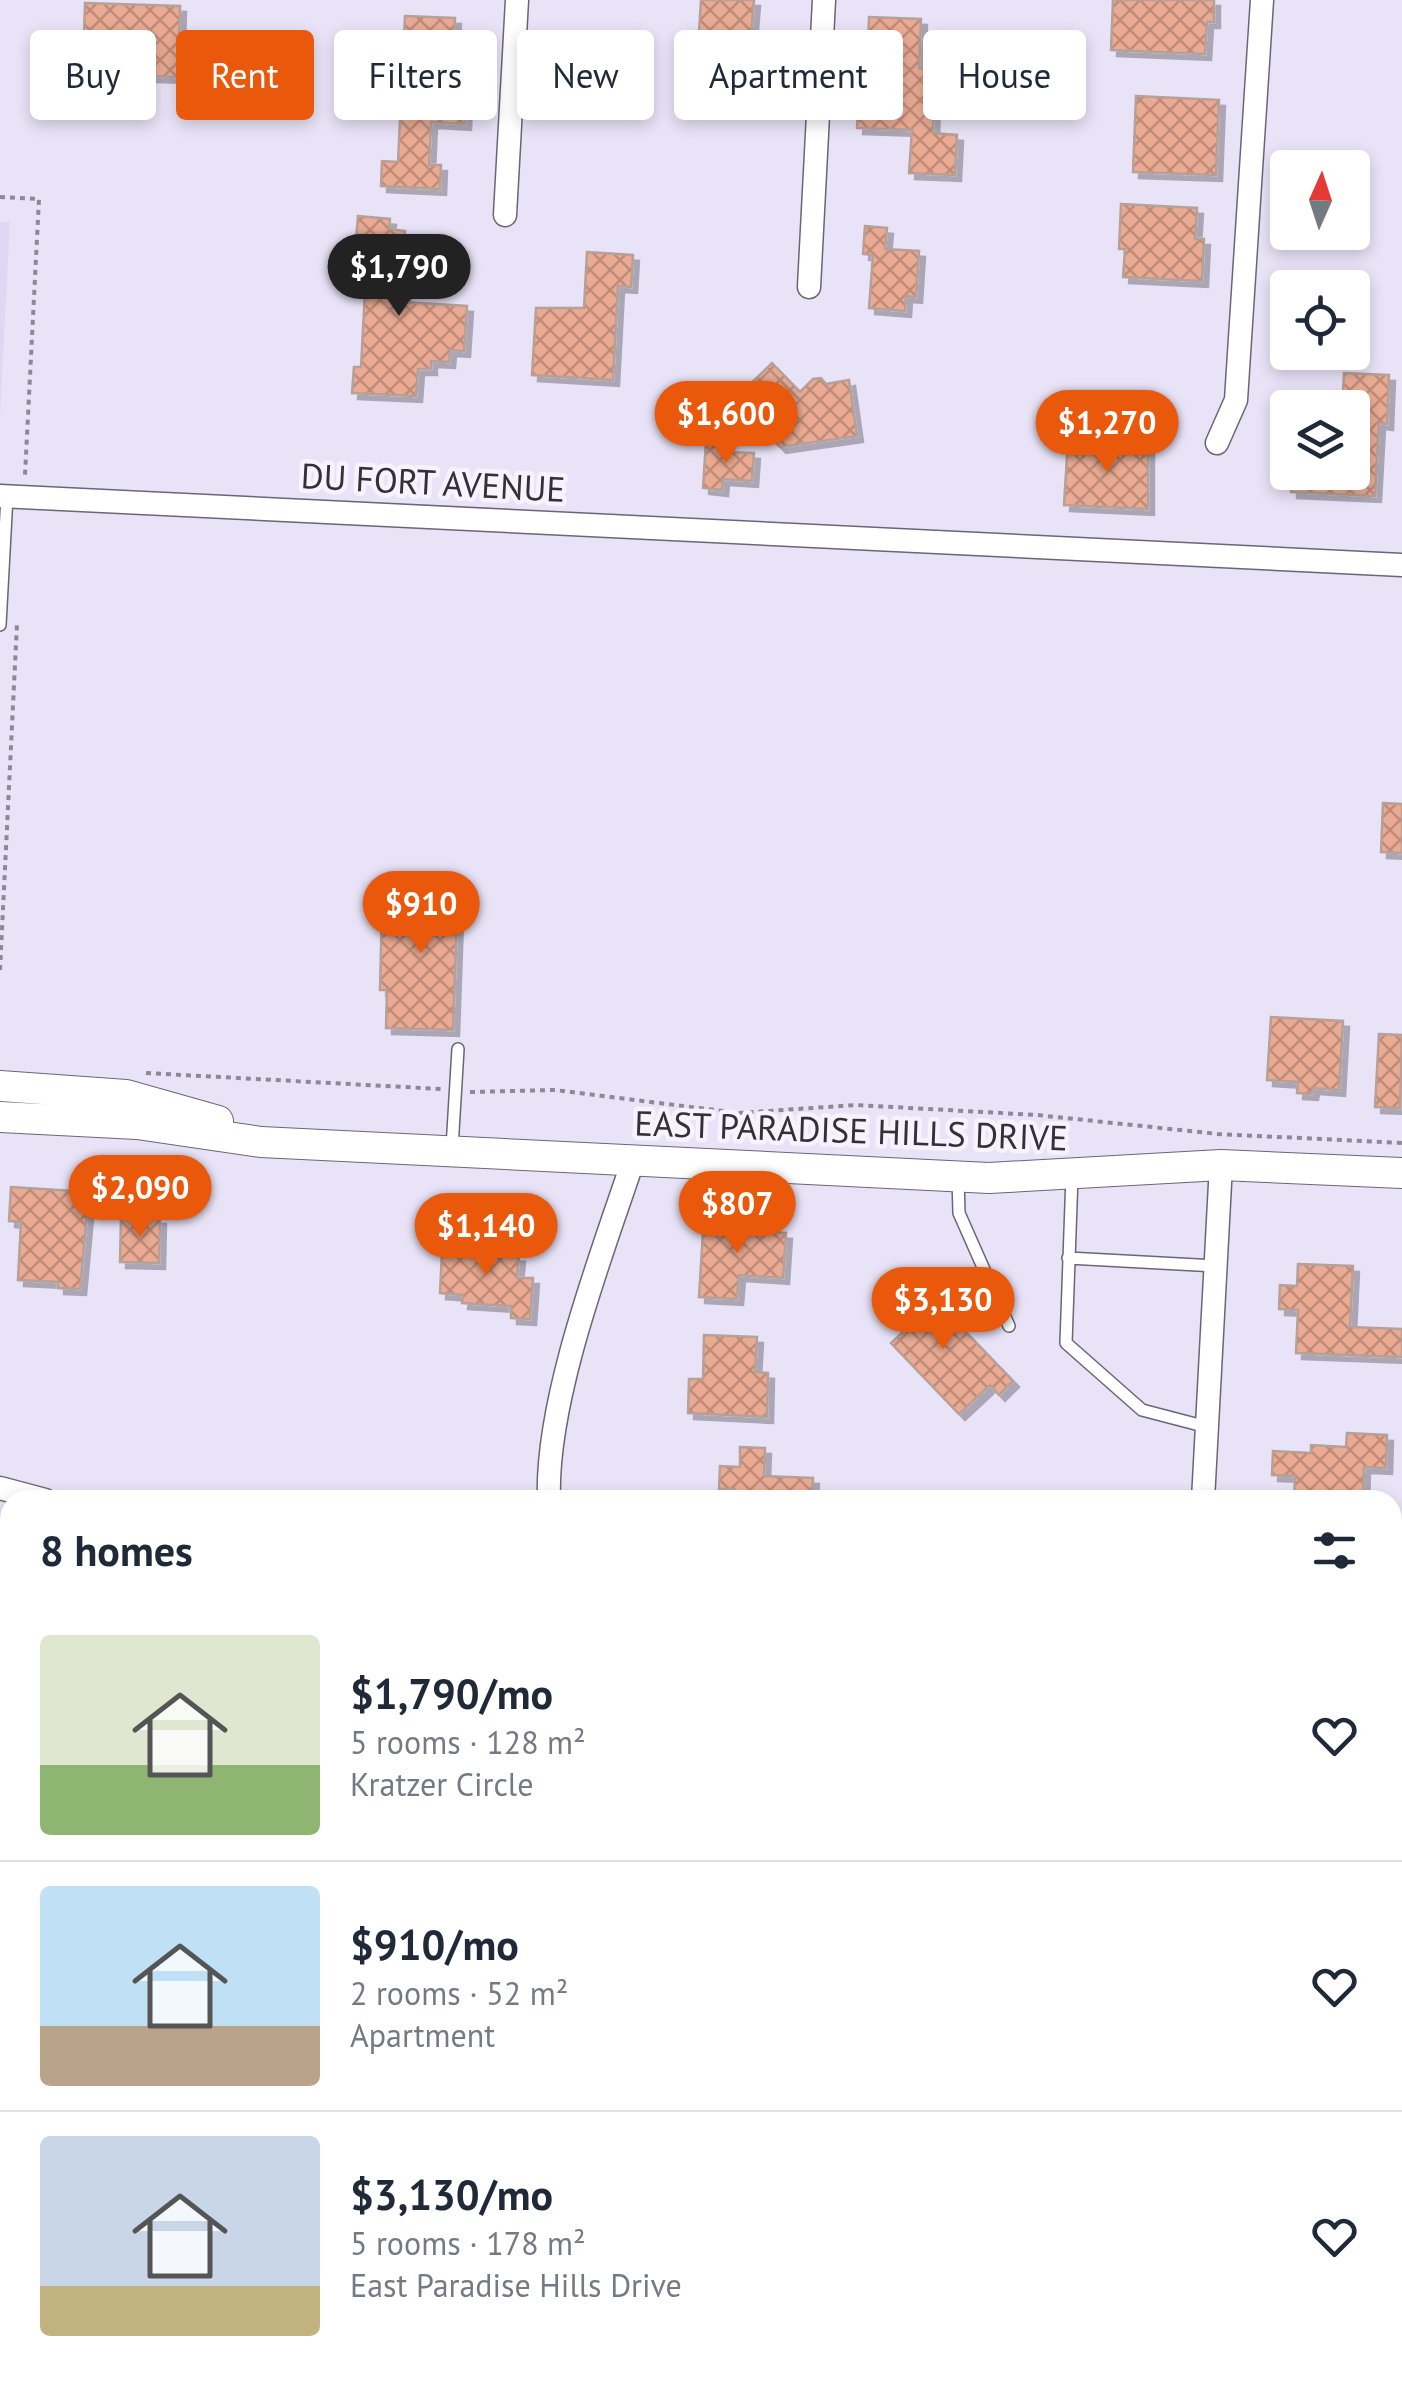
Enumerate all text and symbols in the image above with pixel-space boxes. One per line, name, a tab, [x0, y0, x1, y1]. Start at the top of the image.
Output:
chip: Buy	[30, 30, 156, 120]
chip: Rent	[176, 30, 314, 120]
chip: Filters	[334, 30, 497, 120]
chip: New	[517, 30, 654, 120]
chip: Apartment	[674, 30, 903, 120]
chip: House	[923, 30, 1086, 120]
north arrow	[1270, 150, 1370, 250]
map controls	[1270, 150, 1370, 490]
pin: $1,790	[318, 234, 480, 319]
text: $1,790	[350, 245, 448, 287]
button: locate	[1270, 270, 1370, 370]
pin: $1,600	[645, 381, 807, 466]
pin: $1,270	[1026, 390, 1188, 475]
button: layers	[1270, 390, 1370, 490]
text: $1,600	[677, 392, 775, 434]
text: $1,270	[1058, 401, 1156, 443]
street label: DU FORT AVENUE	[300, 452, 566, 512]
pin: $910	[362, 871, 480, 956]
text: $910	[385, 882, 457, 924]
street label: EAST PARADISE HILLS DRIVE	[634, 1099, 1068, 1161]
pin: $2,090	[59, 1155, 221, 1240]
text: $2,090	[91, 1166, 189, 1208]
pin: $807	[678, 1171, 796, 1256]
text: $807	[701, 1182, 773, 1224]
pin: $1,140	[405, 1193, 567, 1278]
text: $1,140	[437, 1204, 535, 1246]
pin: $3,130	[862, 1267, 1024, 1352]
text: $3,130	[894, 1278, 992, 1320]
text: 8 homes	[40, 1523, 193, 1578]
icon: filters	[1307, 1523, 1362, 1578]
text: $1,790/mo	[350, 1666, 553, 1721]
icon: home	[120, 1675, 240, 1795]
icon: heart	[1307, 1708, 1362, 1763]
text: 5 rooms · 128 m²	[350, 1721, 586, 1763]
text: Kratzer Circle	[350, 1763, 533, 1805]
text: $910/mo	[350, 1917, 519, 1972]
icon: home	[120, 1926, 240, 2046]
icon: heart	[1307, 1959, 1362, 2014]
text: 2 rooms · 52 m²	[350, 1972, 568, 2014]
text: Apartment	[350, 2014, 495, 2056]
text: $3,130/mo	[350, 2167, 553, 2222]
icon: home	[120, 2176, 240, 2296]
icon: heart	[1307, 2209, 1362, 2264]
text: 5 rooms · 178 m²	[350, 2222, 586, 2264]
text: East Paradise Hills Drive	[350, 2264, 682, 2306]

